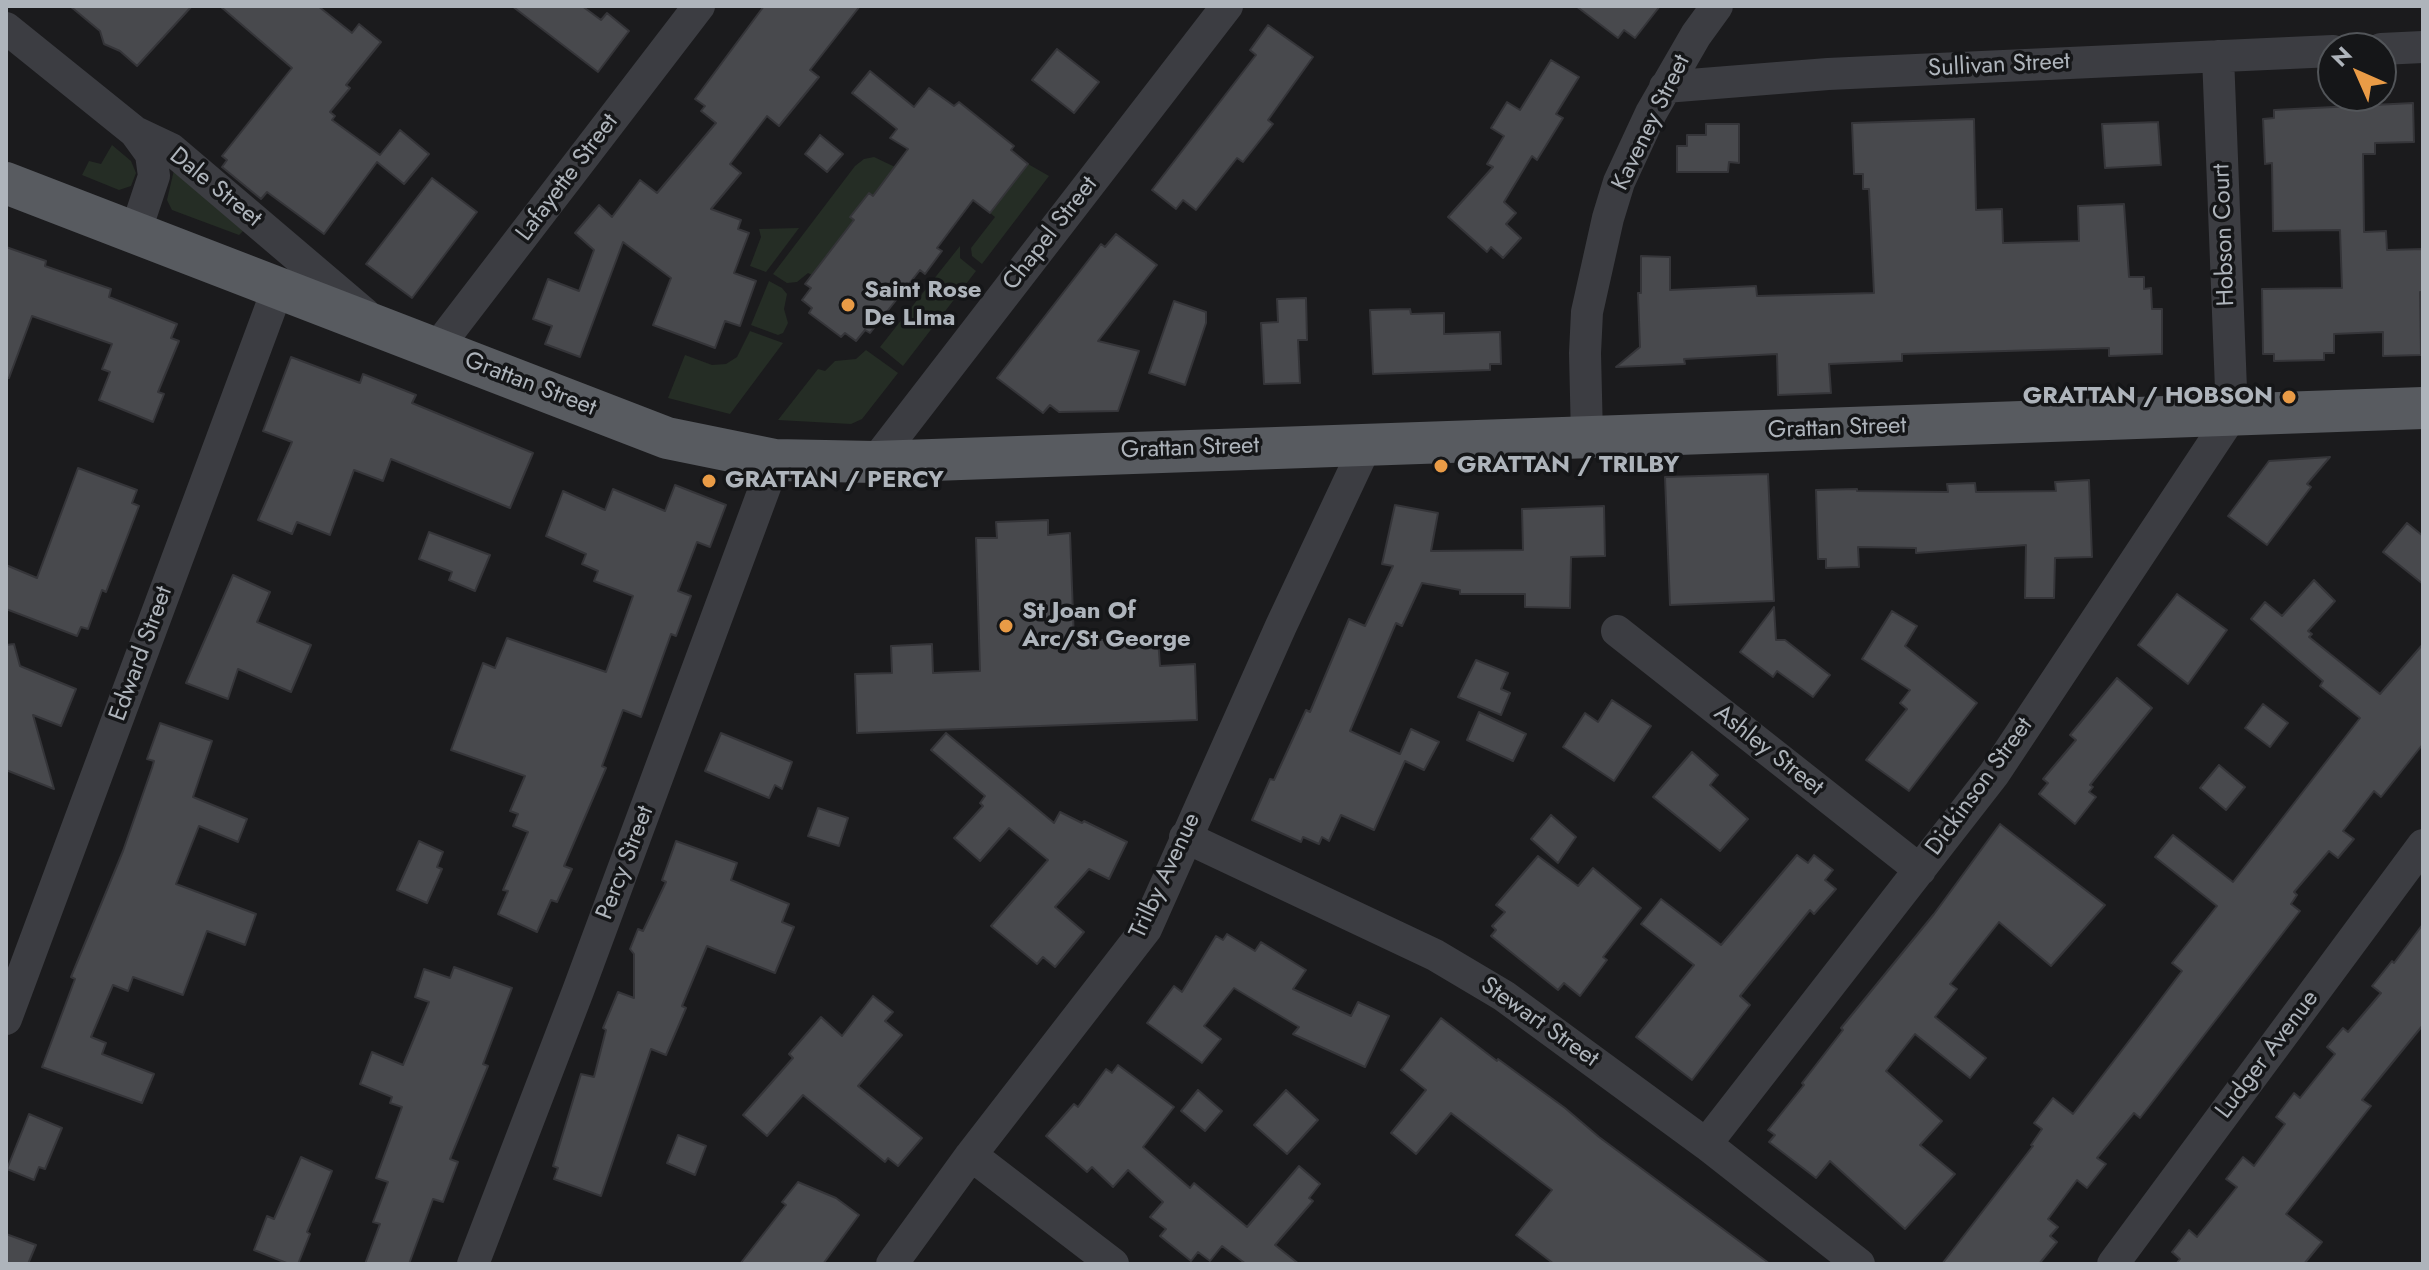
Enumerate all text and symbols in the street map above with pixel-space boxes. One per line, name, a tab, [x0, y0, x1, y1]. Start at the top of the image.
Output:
north arrow	[2317, 32, 2397, 112]
text: N	[2324, 39, 2359, 74]
street label: Sullivan Street	[1927, 48, 2071, 84]
street label: Kaveney Street	[1607, 51, 1697, 195]
street label: Lafayette Street	[511, 109, 625, 247]
street label: Dale Street	[163, 142, 267, 234]
street label: Hobson Court	[2208, 163, 2242, 307]
street label: Chapel Street	[998, 171, 1104, 297]
place label: Saint Rose De LIma	[864, 277, 982, 333]
marker: Saint Rose De LIma	[839, 296, 857, 314]
street label: Grattan Street	[460, 347, 600, 423]
place label: GRATTAN / HOBSON	[2023, 383, 2273, 411]
marker: GRATTAN / HOBSON	[2280, 388, 2298, 406]
street label: Grattan Street	[1767, 412, 1907, 446]
street label: Grattan Street	[1120, 432, 1260, 466]
place label: GRATTAN / TRILBY	[1457, 452, 1679, 480]
marker: GRATTAN / TRILBY	[1432, 457, 1450, 475]
place label: GRATTAN / PERCY	[725, 467, 944, 495]
marker: GRATTAN / PERCY	[700, 472, 718, 490]
street label: Edward Street	[104, 583, 180, 725]
place label: St Joan Of Arc/St George	[1022, 598, 1191, 654]
marker: St Joan Of Arc/St George	[997, 617, 1015, 635]
street label: Ashley Street	[1708, 699, 1828, 803]
street label: Dickinson Street	[1920, 712, 2040, 862]
street label: Percy Street	[591, 802, 661, 924]
street label: Trilby Avenue	[1124, 809, 1208, 943]
street label: Stewart Street	[1475, 972, 1603, 1074]
street label: Ludger Avenue	[2211, 985, 2325, 1125]

